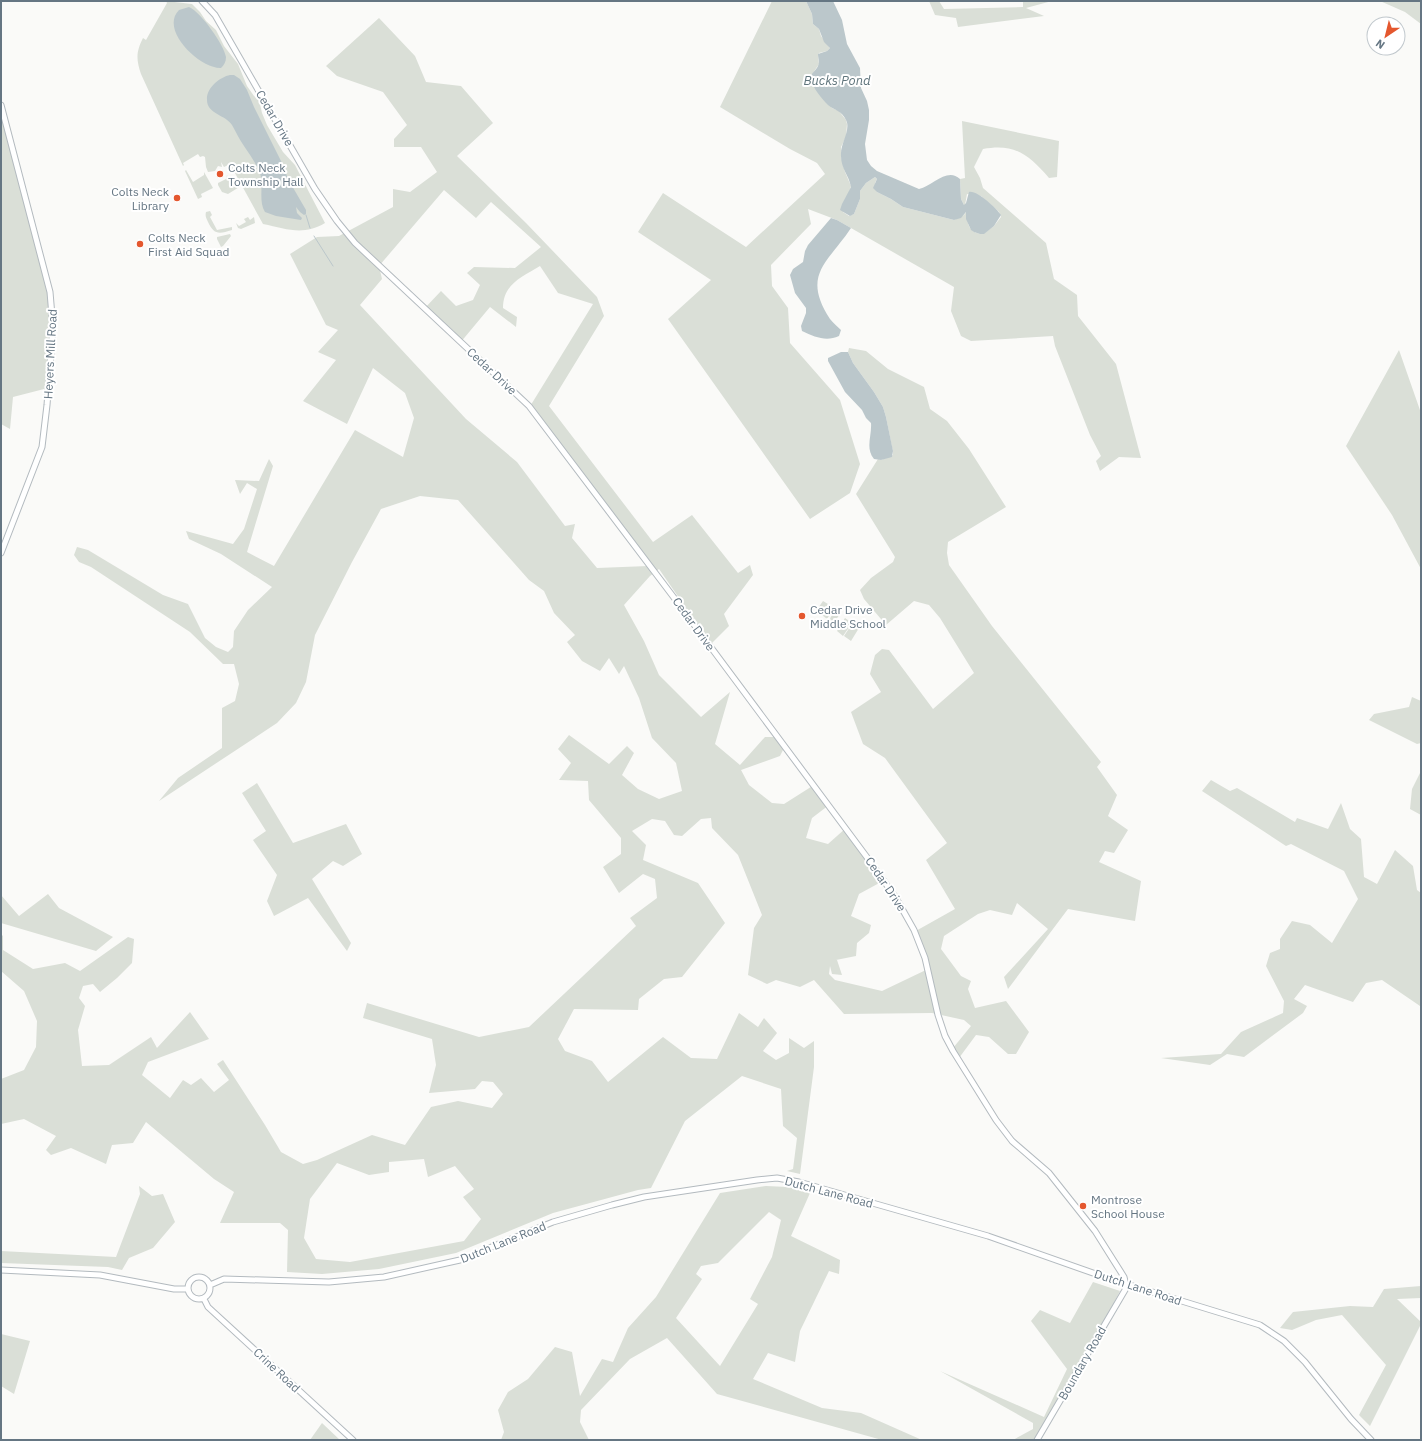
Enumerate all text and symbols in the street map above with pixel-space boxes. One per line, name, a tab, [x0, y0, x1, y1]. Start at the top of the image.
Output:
north arrow	[1366, 16, 1406, 56]
text: N	[1373, 36, 1388, 52]
water label: Bucks Pond	[803, 72, 871, 89]
street label: Cedar Drive	[253, 87, 297, 149]
place label: Colts Neck Township Hall	[228, 160, 304, 189]
marker: Colts Neck Township Hall	[215, 169, 225, 179]
place label: Colts Neck Library	[111, 184, 170, 213]
marker: Colts Neck Library	[172, 193, 182, 203]
place label: Colts Neck First Aid Squad	[148, 230, 230, 259]
marker: Colts Neck First Aid Squad	[135, 239, 145, 249]
street label: Heyers Mill Road	[40, 309, 60, 399]
street label: Cedar Drive	[464, 344, 520, 398]
street label: Cedar Drive	[670, 594, 719, 654]
place label: Cedar Drive Middle School	[810, 602, 886, 631]
marker: Cedar Drive Middle School	[797, 611, 807, 621]
street label: Cedar Drive	[862, 854, 910, 914]
street label: Dutch Lane Road	[783, 1173, 875, 1211]
place label: Montrose School House	[1091, 1192, 1165, 1221]
marker: Montrose School House	[1078, 1201, 1088, 1211]
street label: Dutch Lane Road	[458, 1218, 548, 1266]
street label: Dutch Lane Road	[1092, 1266, 1184, 1308]
street label: Boundary Road	[1055, 1324, 1109, 1402]
street label: Crine Road	[250, 1345, 304, 1395]

